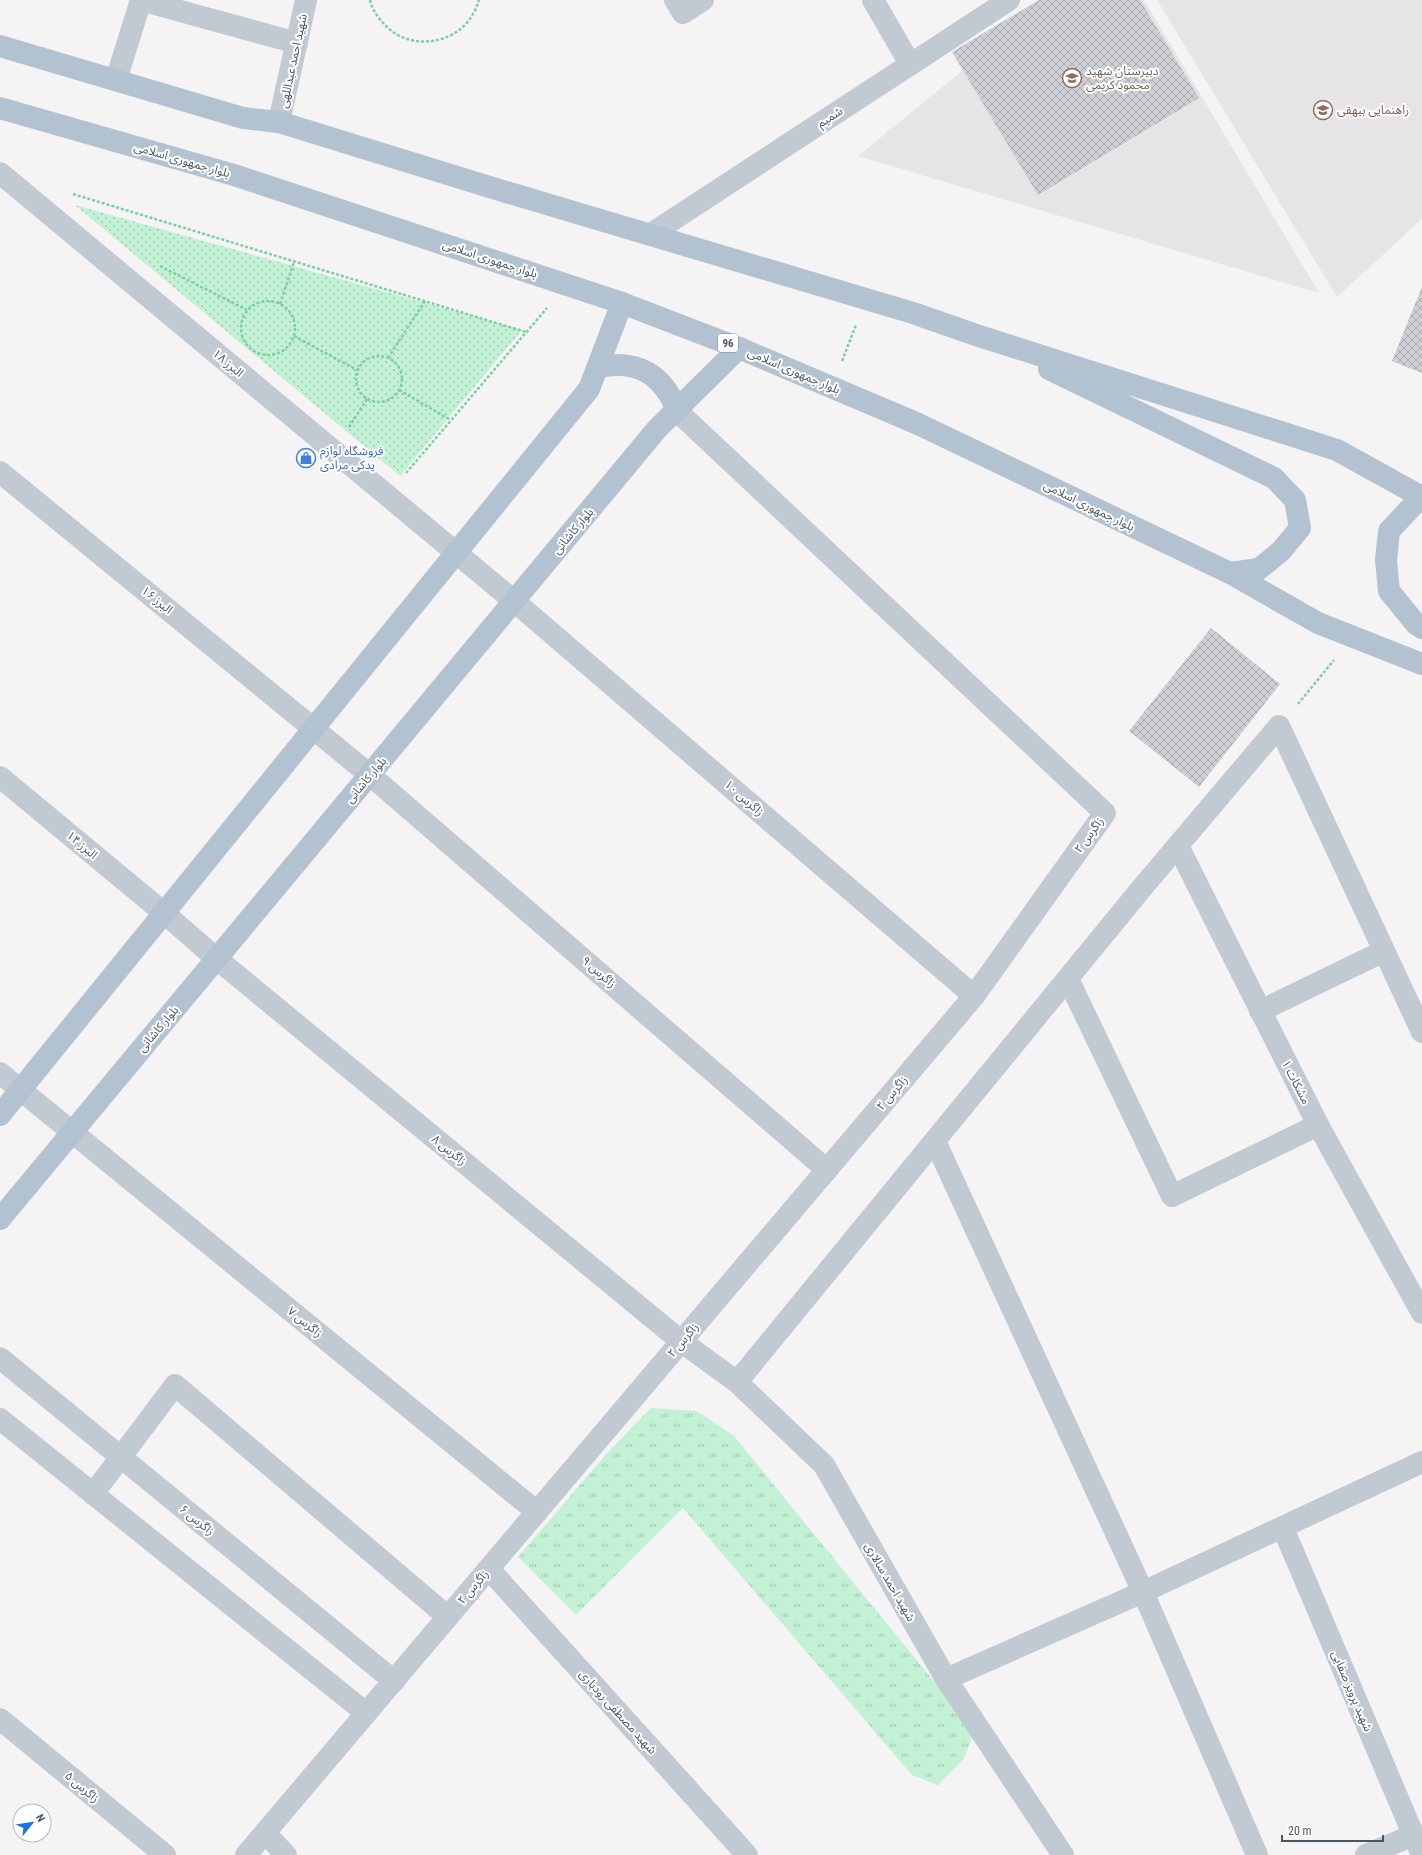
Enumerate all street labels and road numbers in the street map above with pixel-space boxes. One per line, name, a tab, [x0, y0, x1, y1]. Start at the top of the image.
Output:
street label: شهید احمد عبداللهی	[276, 13, 310, 109]
street label: شمیم	[815, 104, 846, 132]
street label: بلوار جمهوری اسلامی	[132, 140, 232, 180]
street label: بلوار جمهوری اسلامی	[441, 237, 539, 281]
road number: 96	[718, 334, 738, 352]
street label: بلوار جمهوری اسلامی	[746, 345, 842, 397]
street label: البرز ۱۸	[210, 346, 246, 380]
street label: بلوار جمهوری اسلامی	[1041, 478, 1137, 534]
street label: بلوار کاشانی	[550, 505, 596, 557]
street label: البرز ۱۶	[139, 583, 175, 617]
street label: بلوار کاشانی	[343, 754, 389, 806]
street label: زاگرس ۱۰	[722, 777, 766, 819]
street label: زاگرس ۲	[1071, 815, 1107, 855]
street label: البرز ۱۴	[64, 828, 100, 862]
street label: زاگرس ۹	[579, 953, 619, 991]
street label: بلوار کاشانی	[135, 1003, 181, 1055]
street label: مشکات ۱	[1279, 1058, 1313, 1106]
street label: زاگرس ۲	[874, 1073, 910, 1113]
street label: زاگرس ۸	[429, 1132, 469, 1168]
street label: زاگرس ۷	[285, 1304, 325, 1340]
street label: زاگرس ۲	[665, 1320, 701, 1360]
street label: زاگرس ۶	[177, 1502, 217, 1538]
street label: شهید احمد سالاری	[862, 1540, 918, 1624]
street label: زاگرس ۲	[455, 1567, 491, 1607]
street label: شهید پرویز صفایی	[1328, 1648, 1375, 1734]
street label: شهید مصطفی رودباری	[576, 1667, 660, 1757]
street label: زاگرس ۵	[62, 1769, 102, 1805]

